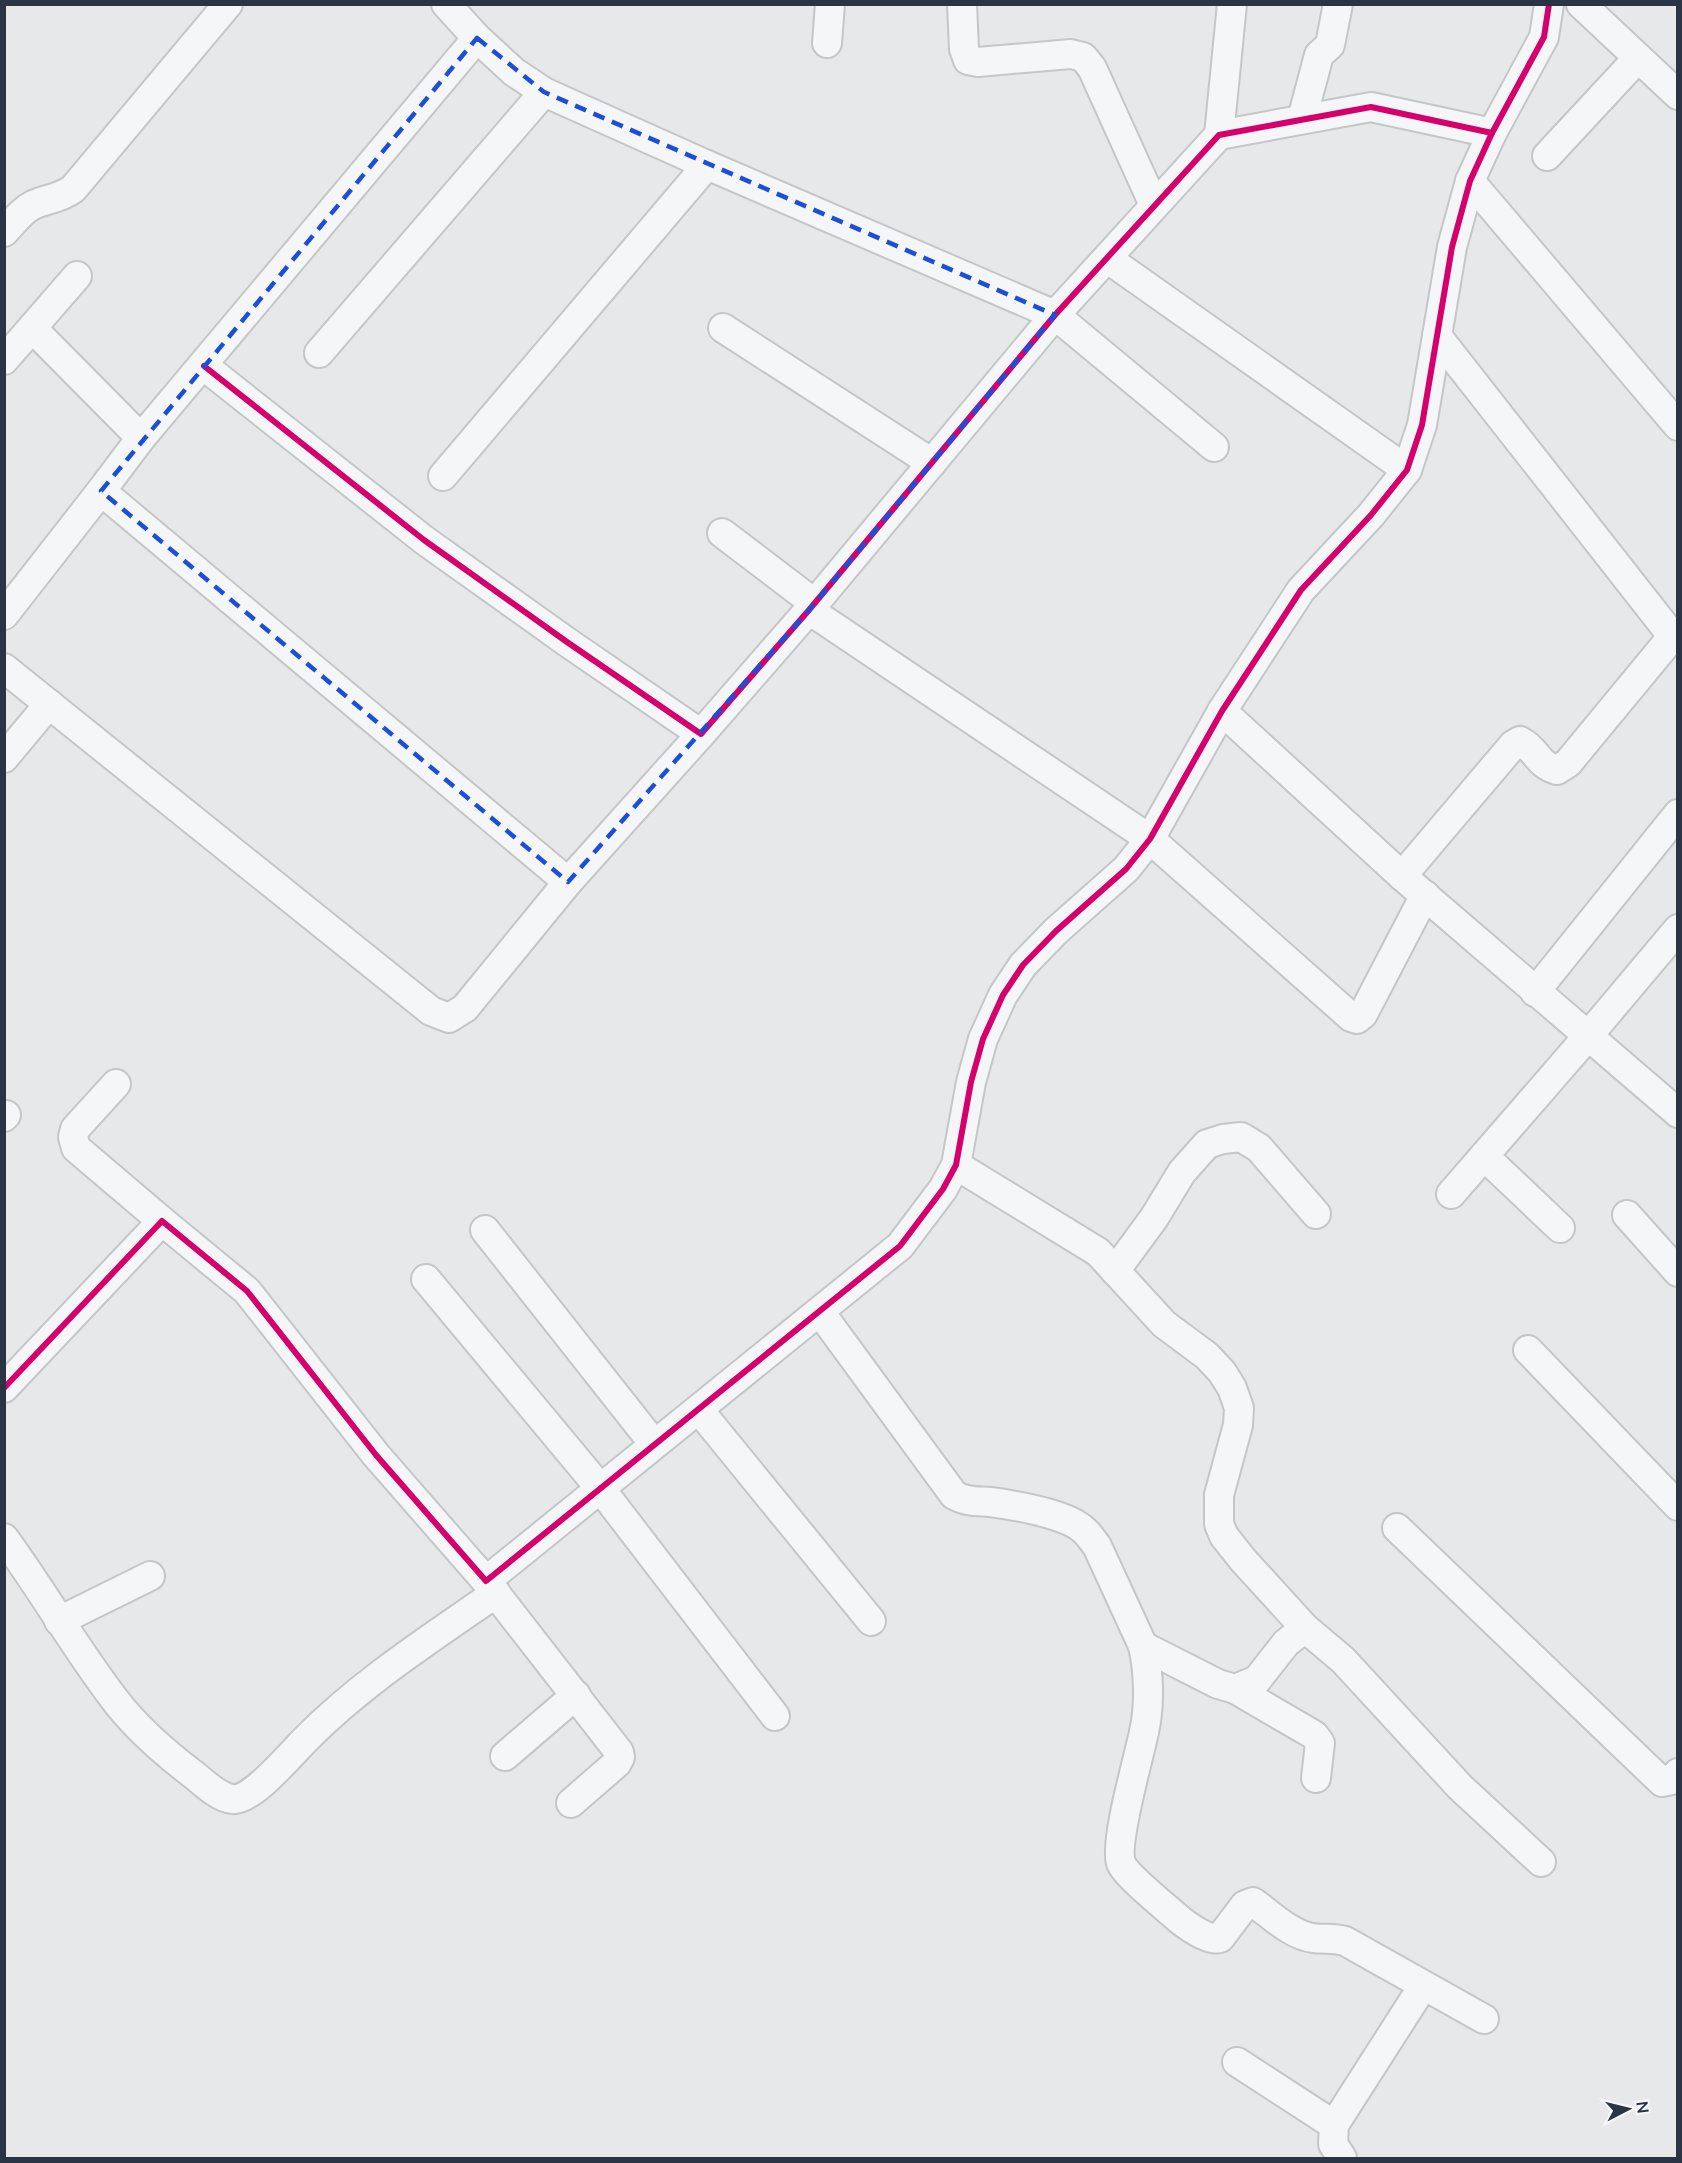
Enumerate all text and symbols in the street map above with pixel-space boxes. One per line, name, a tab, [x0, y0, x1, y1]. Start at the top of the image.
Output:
north arrow	[1598, 2079, 1658, 2139]
text: N	[1632, 2100, 1654, 2114]

